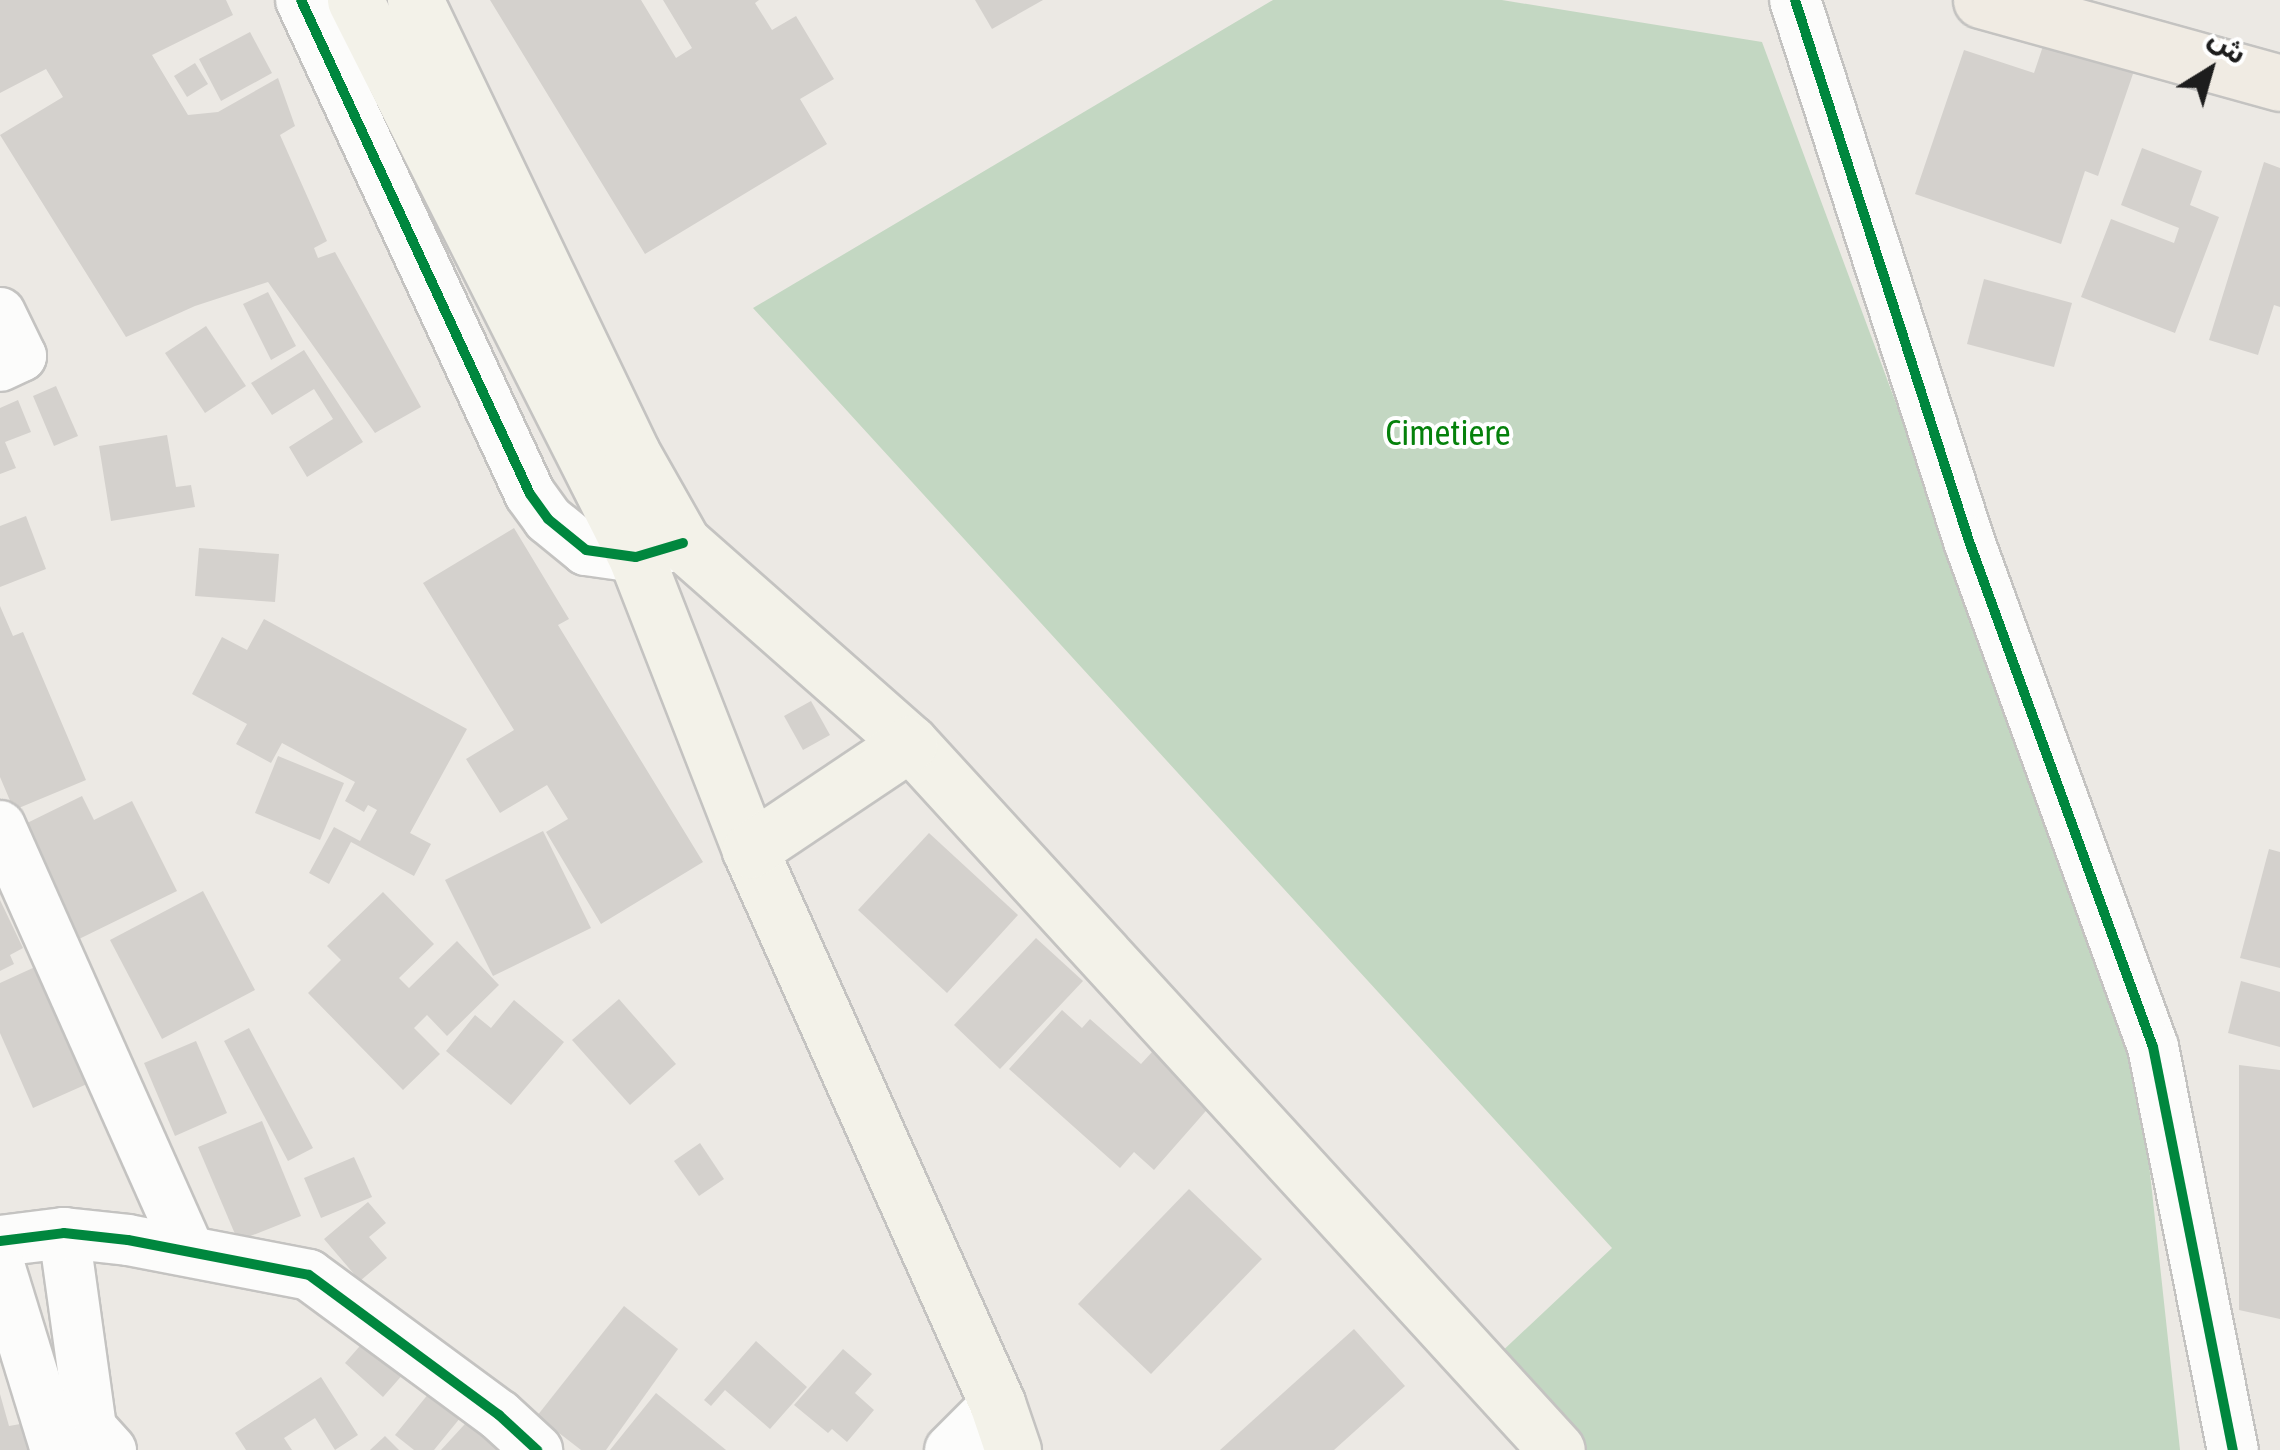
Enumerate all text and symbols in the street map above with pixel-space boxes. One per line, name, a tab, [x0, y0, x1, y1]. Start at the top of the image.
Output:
north arrow	[2160, 20, 2260, 120]
text: ش	[2203, 22, 2253, 70]
park label: Cimetiere	[1385, 411, 1511, 453]

